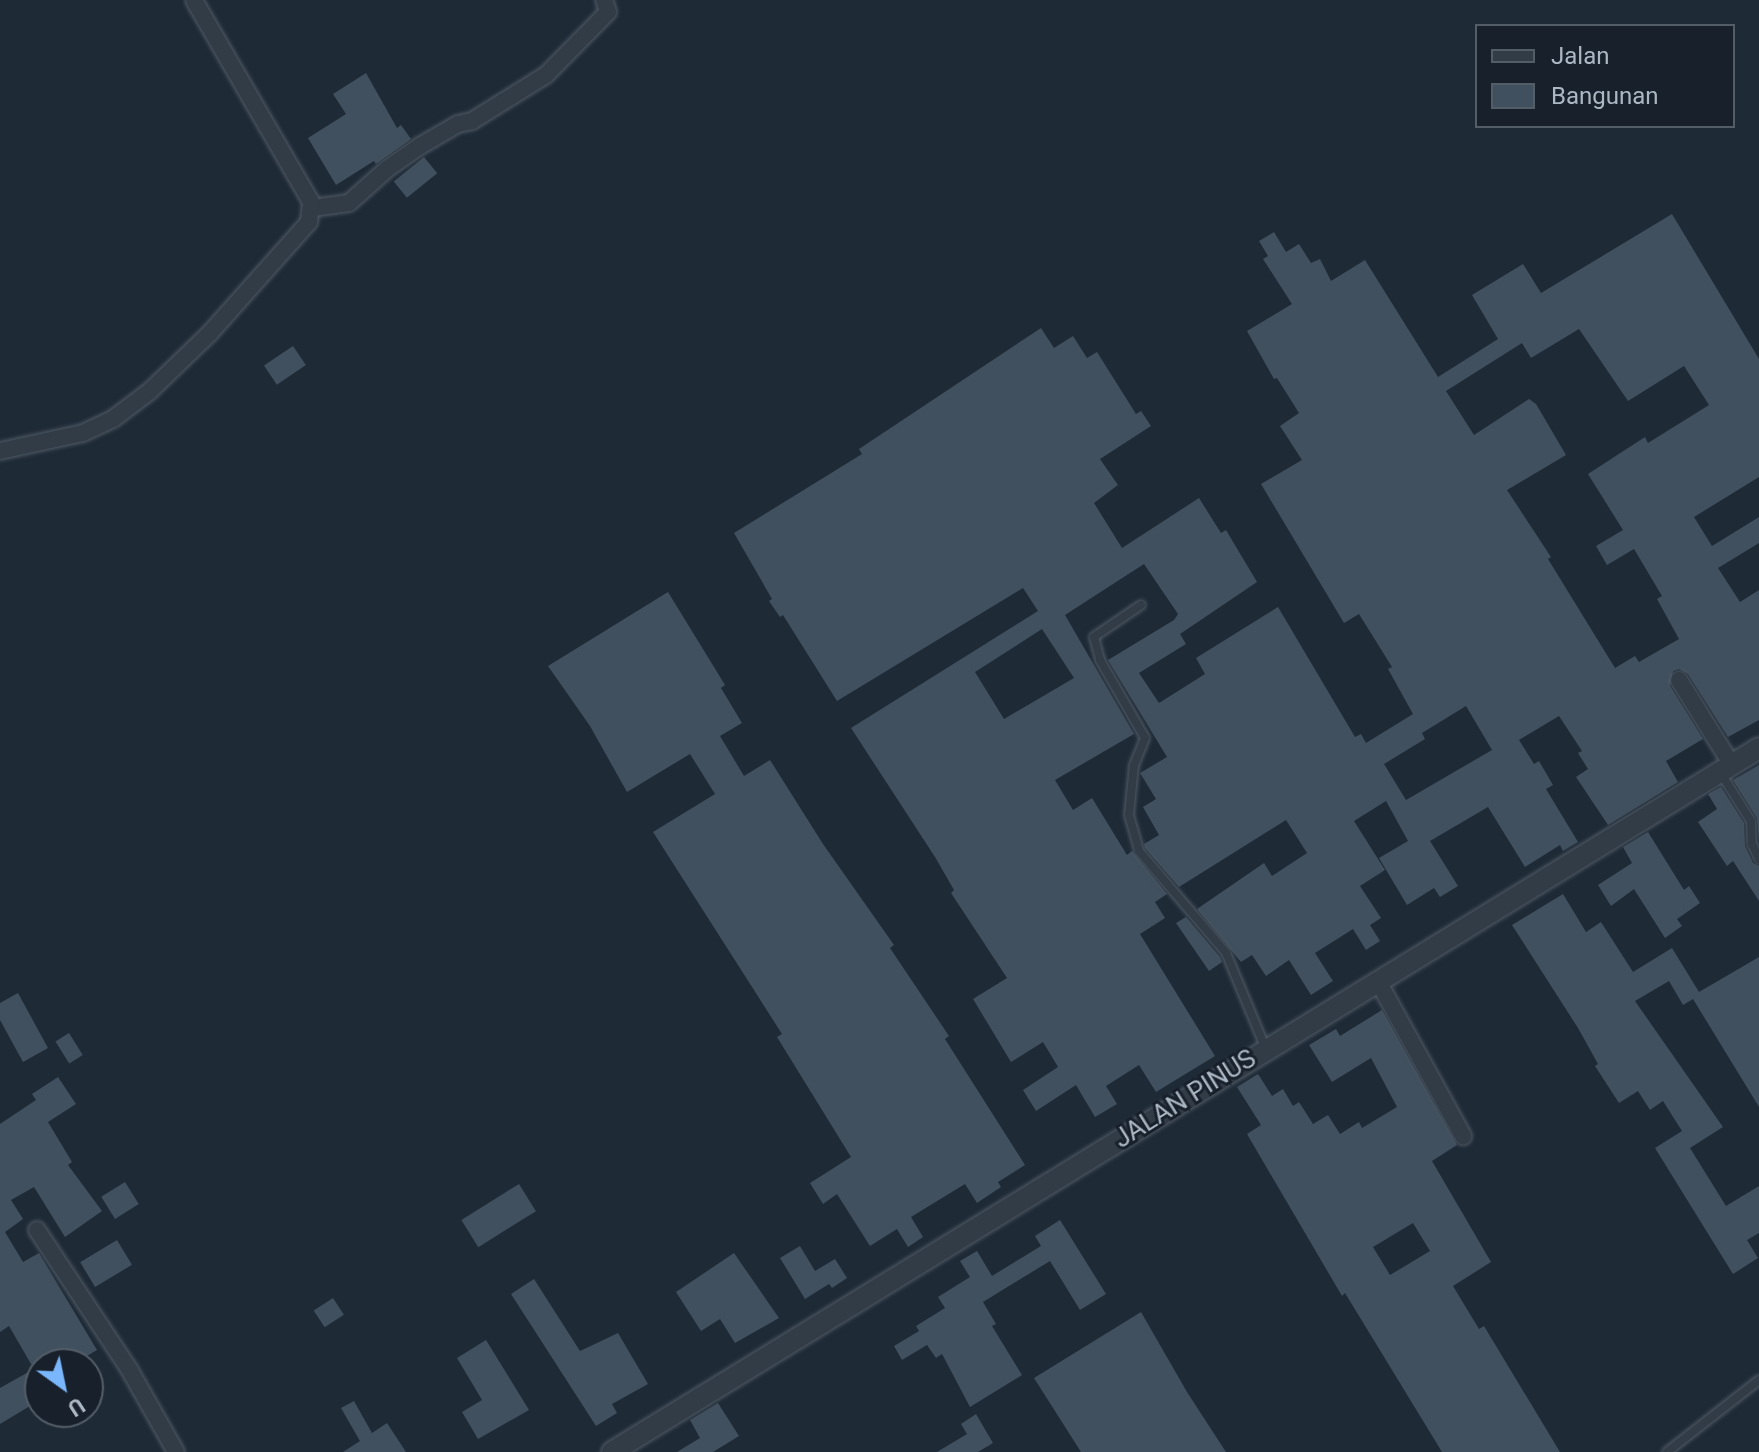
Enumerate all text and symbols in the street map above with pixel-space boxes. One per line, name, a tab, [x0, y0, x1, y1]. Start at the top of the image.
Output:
legend	[1475, 24, 1735, 128]
text: Jalan	[1551, 42, 1609, 70]
text: Bangunan	[1551, 82, 1659, 110]
street label: JALAN PINUS	[1108, 1043, 1262, 1155]
north arrow	[24, 1348, 104, 1428]
text: U	[63, 1392, 89, 1421]

